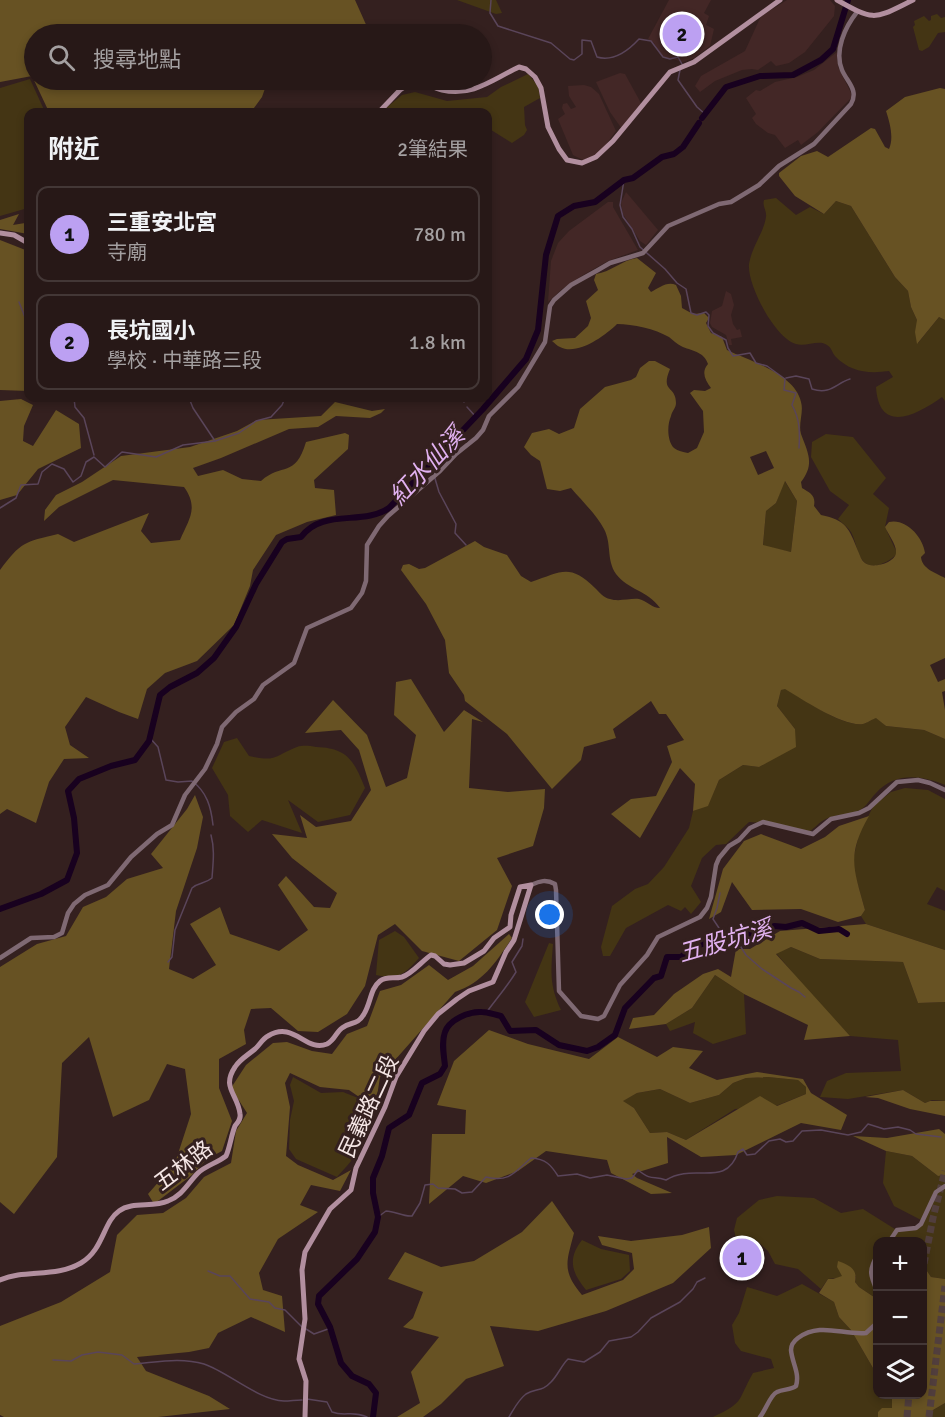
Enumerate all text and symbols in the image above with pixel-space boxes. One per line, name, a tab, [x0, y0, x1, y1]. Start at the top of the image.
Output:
pin: 2	[662, 12, 702, 57]
search box	[24, 24, 492, 90]
icon: search	[45, 41, 78, 74]
text: 搜尋地點	[93, 46, 181, 73]
text: 附近	[48, 134, 100, 166]
text: 2筆結果	[397, 137, 468, 162]
text: 三重安北宮	[107, 209, 217, 236]
text: 1	[64, 222, 75, 247]
text: 780 m	[413, 222, 466, 247]
text: 寺廟	[107, 240, 147, 265]
text: 長坑國小	[107, 317, 195, 344]
text: 2	[64, 330, 75, 355]
text: 1.8 km	[409, 330, 466, 355]
text: 學校 · 中華路三段	[107, 348, 262, 373]
water label: 紅水仙溪	[383, 418, 473, 511]
your location	[535, 900, 564, 929]
water label: 五股坑溪	[675, 913, 778, 969]
street label: 民義路二段	[333, 1051, 404, 1162]
street label: 五林路	[149, 1135, 218, 1196]
pin: 1	[722, 1236, 762, 1280]
map controls	[873, 1237, 927, 1399]
button: +	[873, 1237, 927, 1291]
button: −	[873, 1291, 927, 1345]
button: layers	[873, 1345, 927, 1399]

